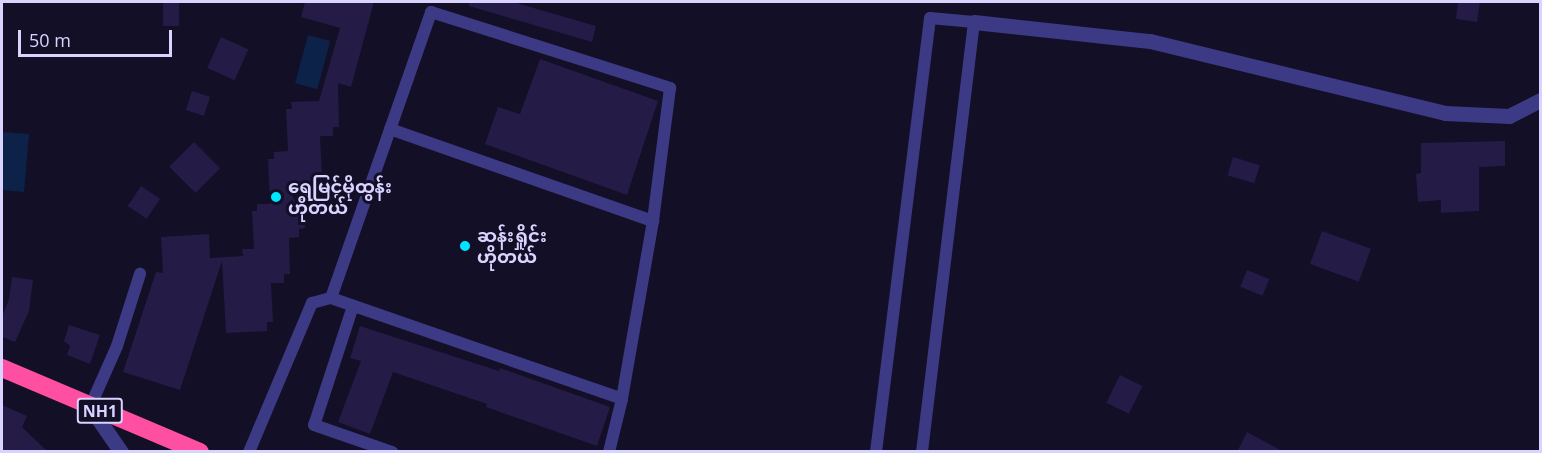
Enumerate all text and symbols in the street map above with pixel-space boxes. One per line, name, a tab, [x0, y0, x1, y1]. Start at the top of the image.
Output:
scale bar	[21, 18, 176, 56]
text: 50 m	[29, 28, 71, 52]
place label: ရွှေမြင့်မိုထွန်း ဟိုတယ်	[288, 176, 392, 219]
marker: ရွှေမြင့်မိုထွန်း ဟိုတယ်	[269, 190, 283, 204]
place label: ဆန်းရှိုင်း ဟိုတယ်	[477, 225, 547, 268]
marker: ဆန်းရှိုင်း ဟိုတယ်	[458, 239, 472, 253]
road number: NH1	[76, 398, 124, 424]

